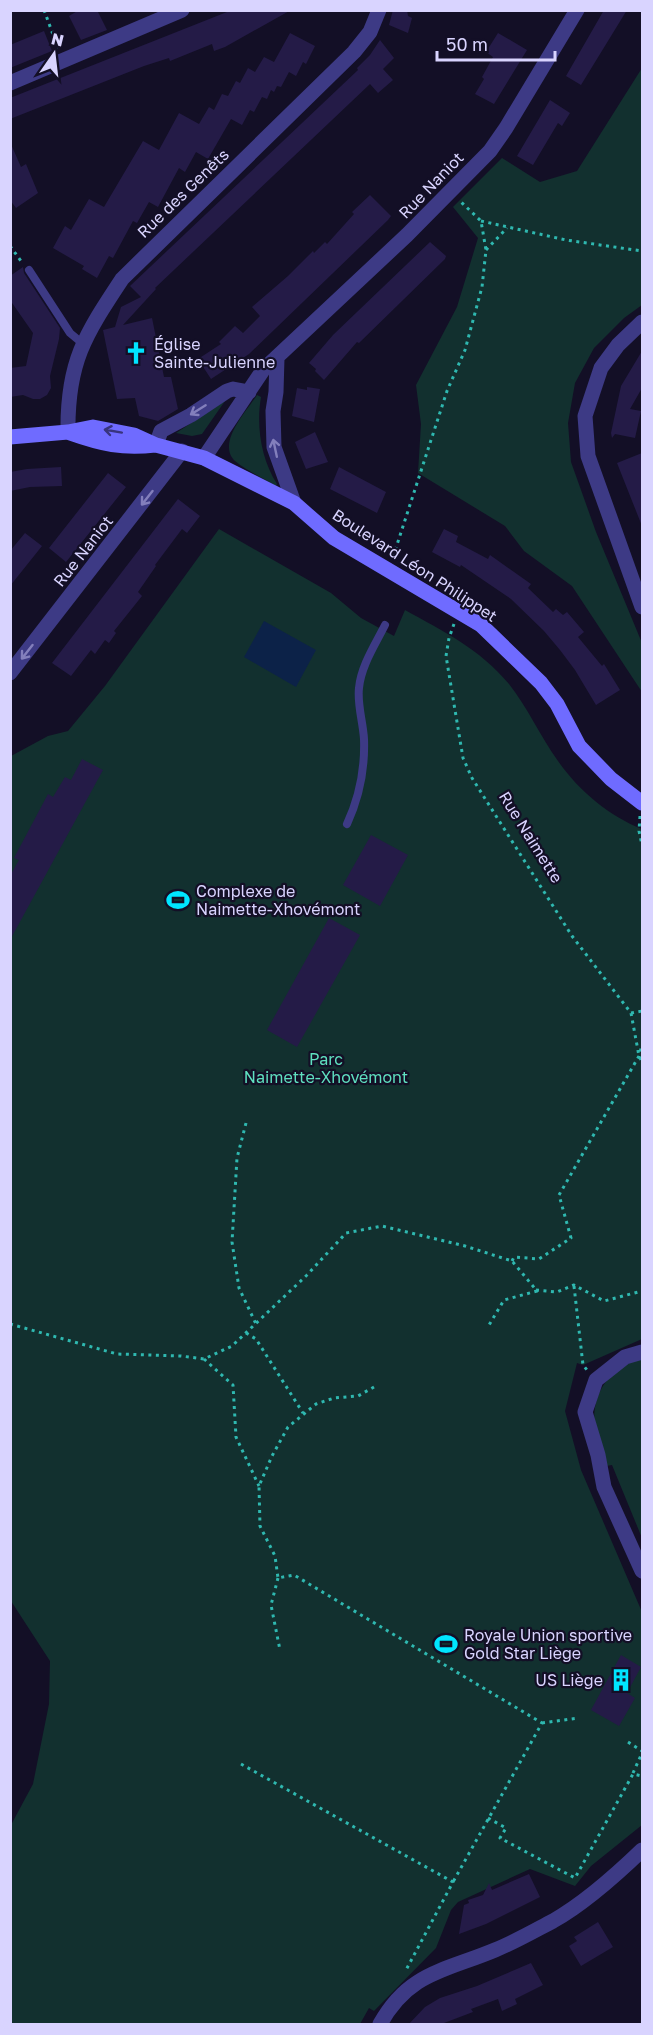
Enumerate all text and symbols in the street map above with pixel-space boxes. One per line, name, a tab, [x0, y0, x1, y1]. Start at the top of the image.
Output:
north arrow	[24, 24, 84, 84]
scale bar	[437, 24, 556, 62]
text: N	[49, 28, 66, 51]
text: 50 m	[446, 33, 488, 55]
street label: Rue des Genêts	[133, 144, 233, 242]
street label: Rue Naniot	[394, 148, 468, 222]
place label: Église Sainte-Julienne	[154, 334, 275, 372]
church icon: Église Sainte-Julienne	[123, 340, 149, 366]
one-way arrow	[190, 405, 207, 417]
one-way arrow	[104, 425, 123, 436]
one-way arrow	[269, 439, 281, 458]
one-way arrow	[140, 490, 153, 506]
street label: Boulevard Léon Philippet	[329, 504, 501, 626]
street label: Rue Naniot	[49, 511, 117, 591]
one-way arrow	[21, 644, 34, 660]
street label: Rue Naimette	[495, 787, 567, 887]
place label: Complexe de Naimette-Xhovémont	[196, 881, 360, 919]
sports icon: Complexe de Naimette-Xhovémont	[165, 887, 191, 913]
park label: Parc Naimette-Xhovémont	[244, 1049, 408, 1087]
place label: Royale Union sportive Gold Star Liège	[464, 1625, 632, 1663]
sports icon: Royale Union sportive Gold Star Liège	[433, 1631, 459, 1657]
building icon: US Liège	[608, 1667, 634, 1693]
place label: US Liège	[535, 1670, 603, 1690]

